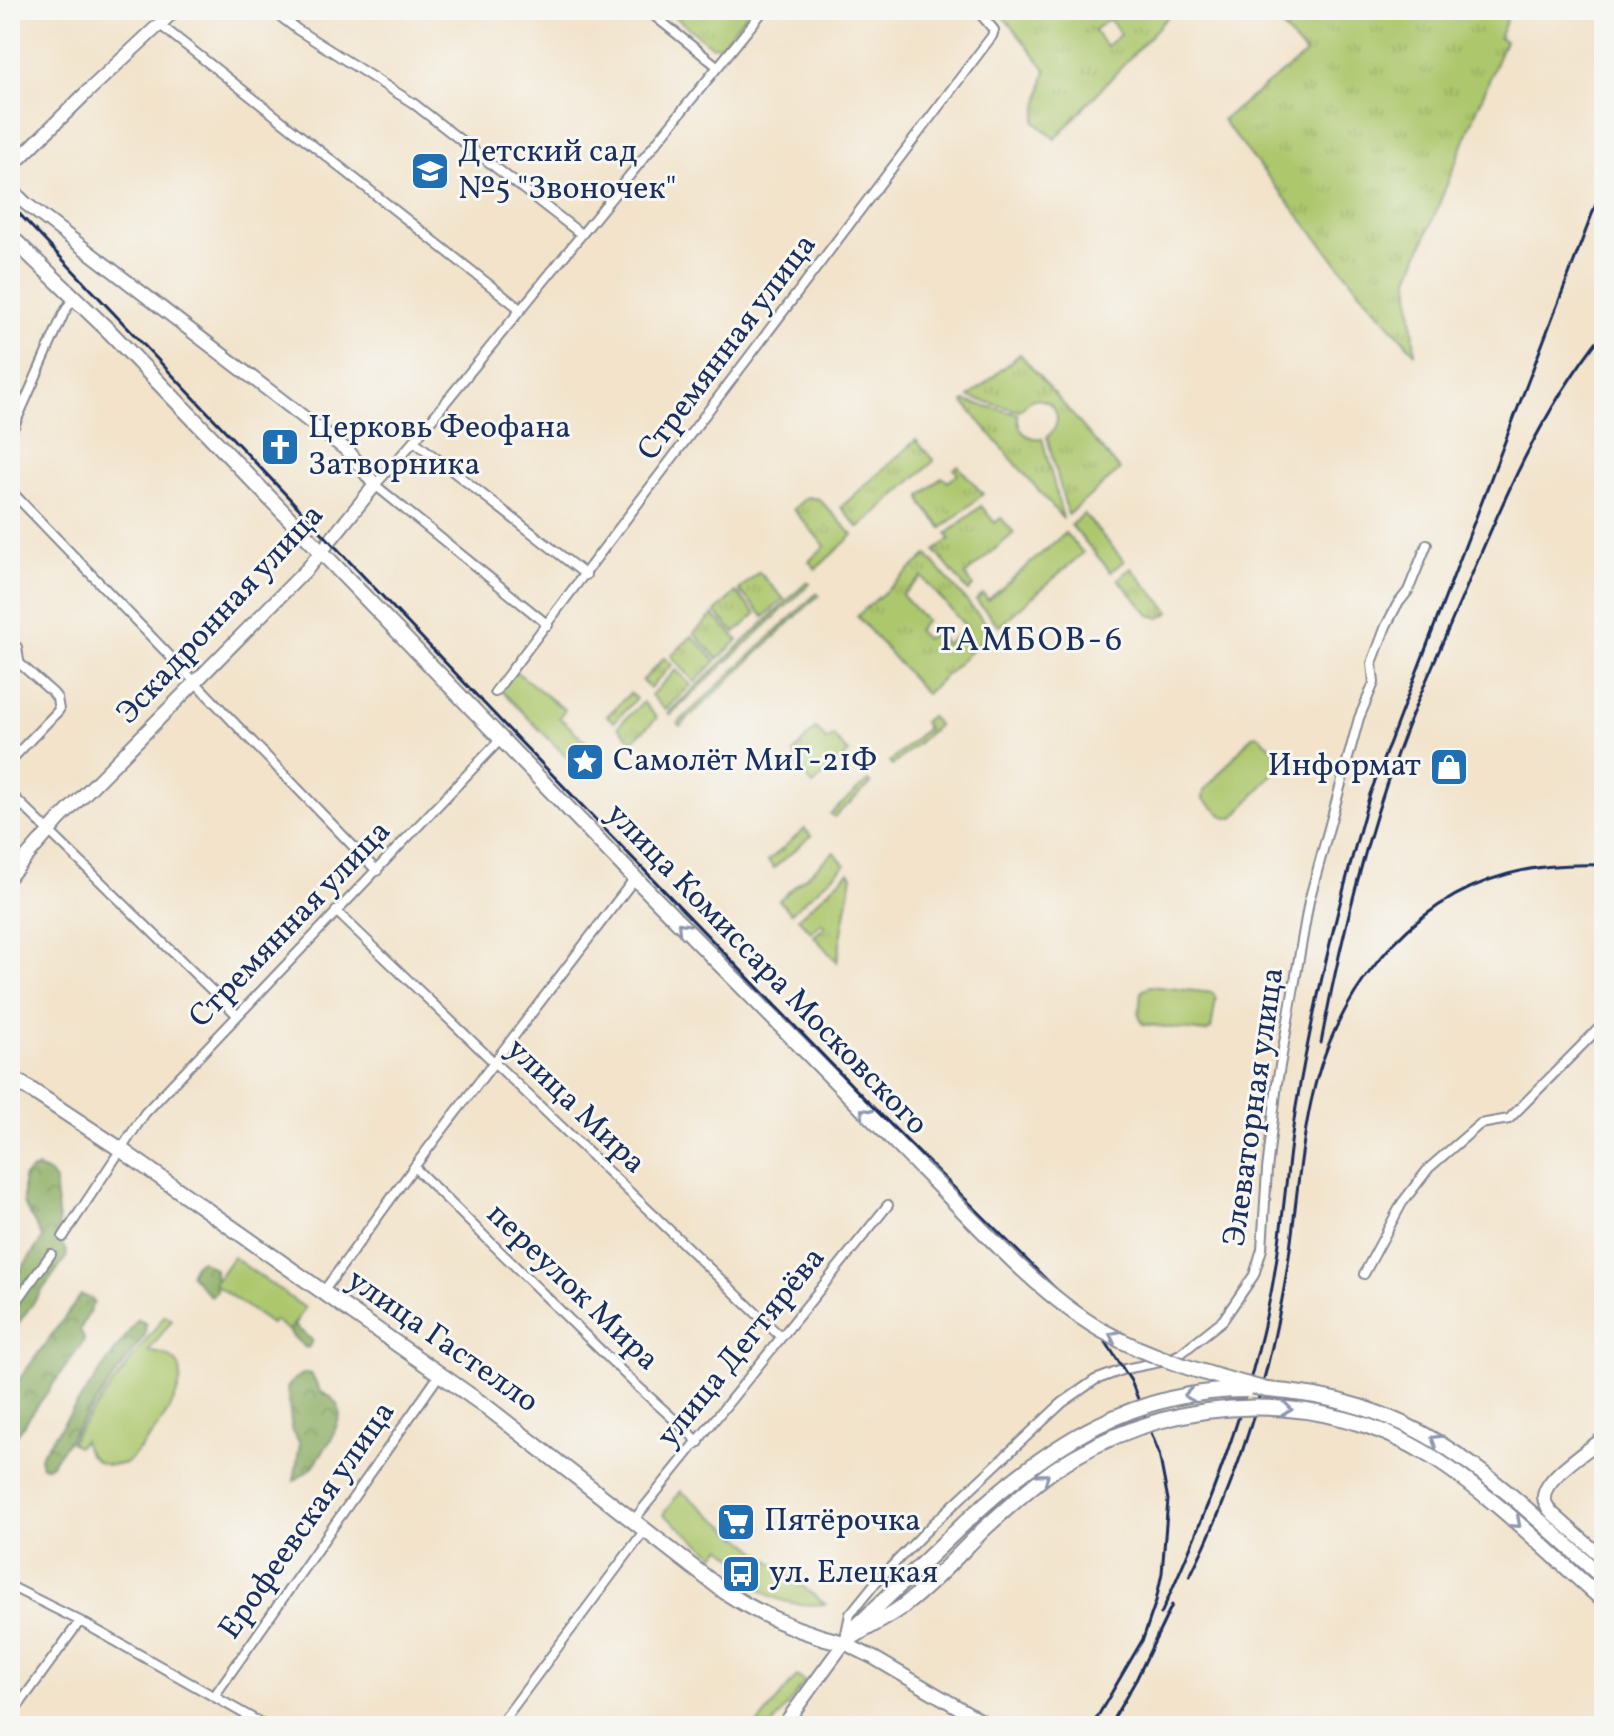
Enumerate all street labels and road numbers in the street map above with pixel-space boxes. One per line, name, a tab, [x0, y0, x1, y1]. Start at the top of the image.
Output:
street label: Стремянная улица	[628, 225, 828, 471]
street label: Эскадронная улица	[107, 495, 335, 735]
street label: улица Комиссара Московского	[595, 794, 937, 1146]
street label: Стремянная улица	[180, 811, 402, 1039]
street label: Элеваторная улица	[1214, 965, 1296, 1249]
street label: улица Мира	[495, 1029, 655, 1185]
street label: переулок Мира	[476, 1194, 668, 1382]
street label: улица Дегтярёва	[647, 1238, 837, 1458]
street label: улица Гастелло	[337, 1259, 547, 1425]
street label: Ерофеевская улица	[209, 1393, 407, 1649]

